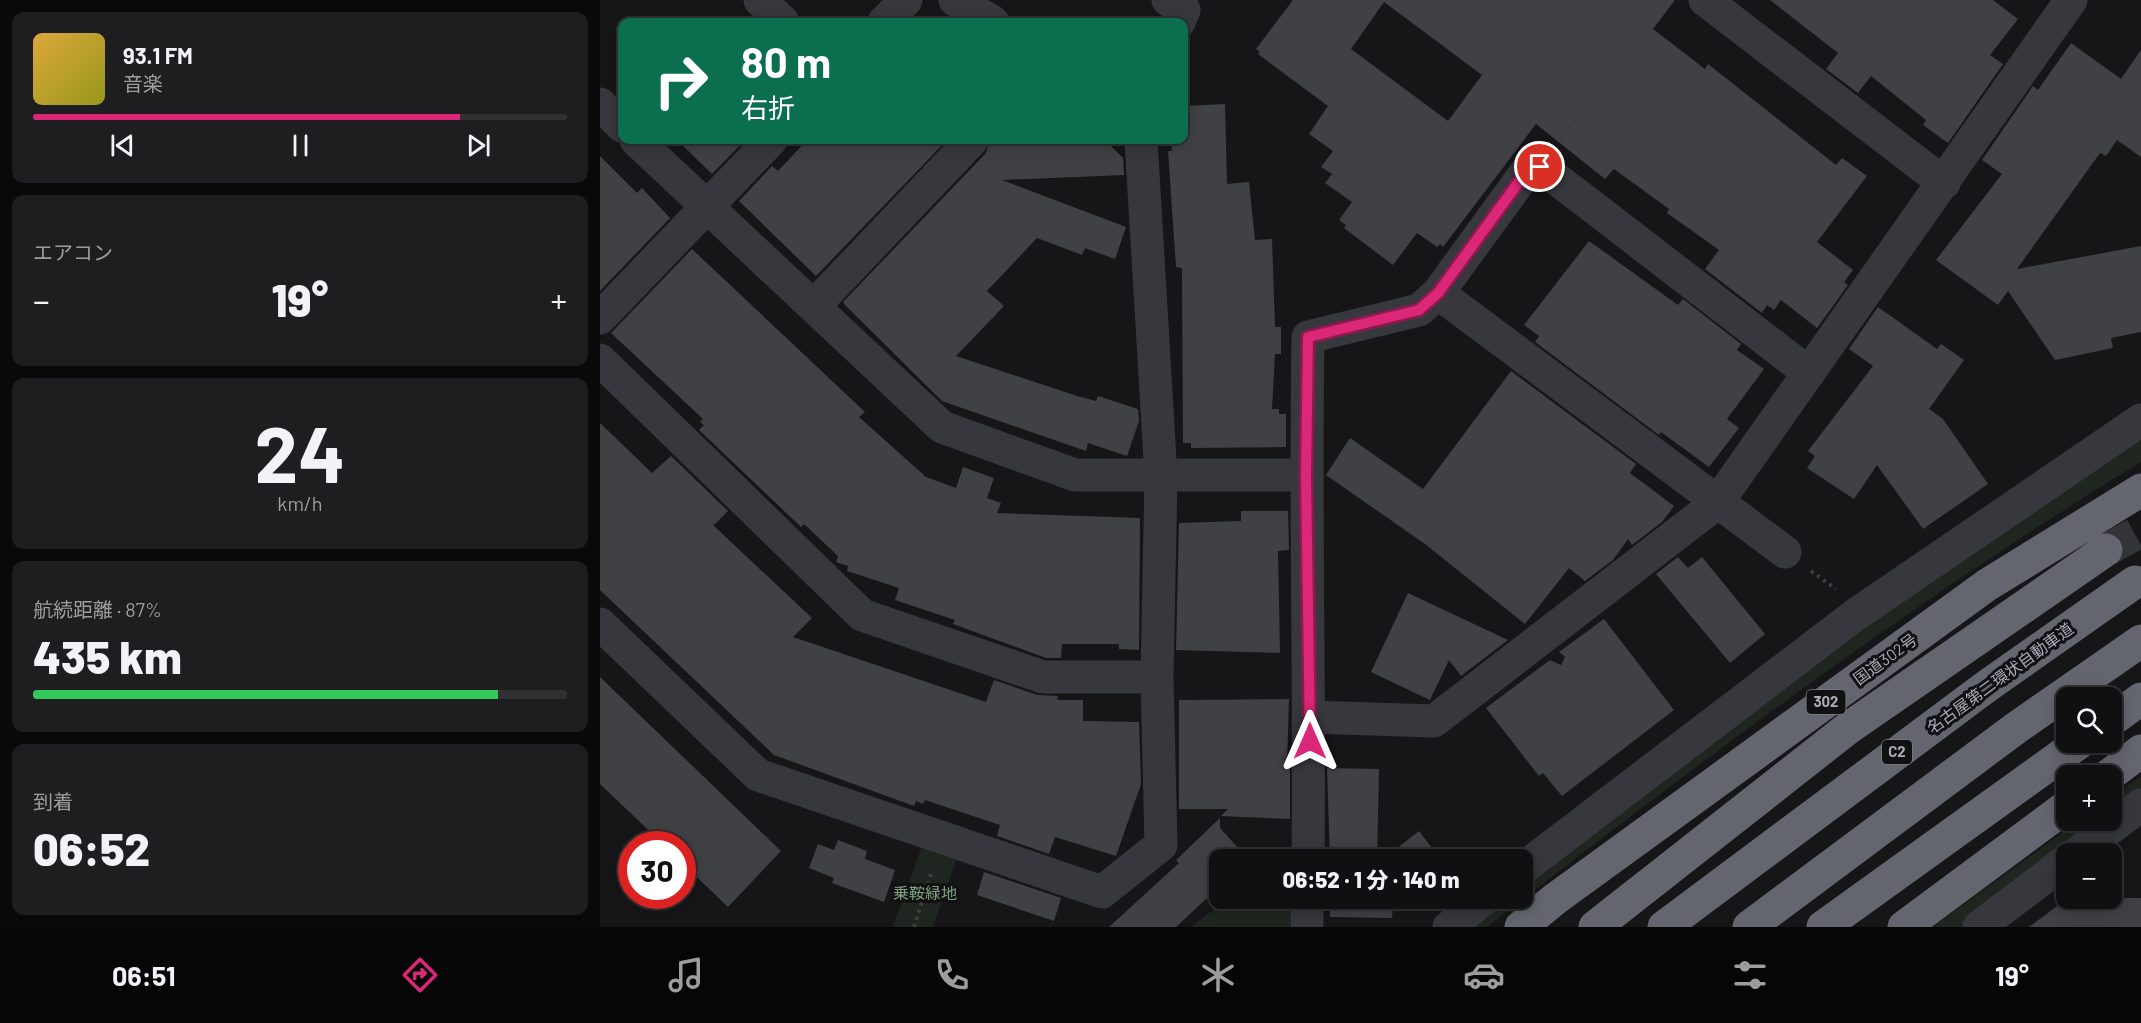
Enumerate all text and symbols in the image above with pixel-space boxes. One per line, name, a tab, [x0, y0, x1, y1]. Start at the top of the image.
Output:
text: 80 m	[741, 36, 831, 86]
text: 93.1 FM	[123, 42, 193, 68]
icon: right	[642, 42, 720, 120]
text: 音楽	[123, 71, 163, 95]
text: 右折	[741, 91, 795, 123]
icon: previous	[106, 129, 139, 162]
icon: pause	[284, 129, 317, 162]
icon: next	[462, 129, 495, 162]
pin	[1514, 141, 1565, 192]
icon: arrive	[1523, 150, 1556, 183]
text: エアコン	[33, 240, 113, 264]
text: 19°	[272, 272, 328, 326]
text: −	[33, 280, 50, 320]
text: +	[551, 280, 567, 320]
text: 24	[255, 405, 345, 499]
text: km/h	[277, 491, 323, 515]
text: 航続距離 · 87%	[33, 597, 162, 621]
street label: 名古屋第二環状自動車道	[1923, 618, 2076, 737]
text: 435 km	[33, 629, 182, 683]
street label: 国道302号	[1849, 629, 1920, 688]
map controls	[2056, 687, 2122, 909]
button: search	[2056, 687, 2122, 753]
road number: 302	[1806, 690, 1846, 714]
position arrow	[1278, 709, 1342, 773]
road number: C2	[1882, 740, 1912, 764]
button: +	[2056, 765, 2122, 831]
text: 到着	[33, 789, 73, 813]
text: 06:52	[33, 821, 150, 875]
speed limit sign: 30	[618, 831, 696, 909]
button: −	[2056, 843, 2122, 909]
text: 06:52 · 1 分 · 140 m	[1283, 866, 1459, 892]
park label: 乗鞍緑地	[893, 883, 957, 902]
icon: directions	[399, 954, 441, 996]
icon: music	[665, 954, 707, 996]
icon: phone	[931, 954, 973, 996]
icon: climate	[1197, 954, 1239, 996]
icon: car	[1463, 954, 1505, 996]
icon: filters	[1729, 954, 1771, 996]
text: 06:51	[112, 959, 175, 991]
text: 19°	[1995, 959, 2029, 991]

